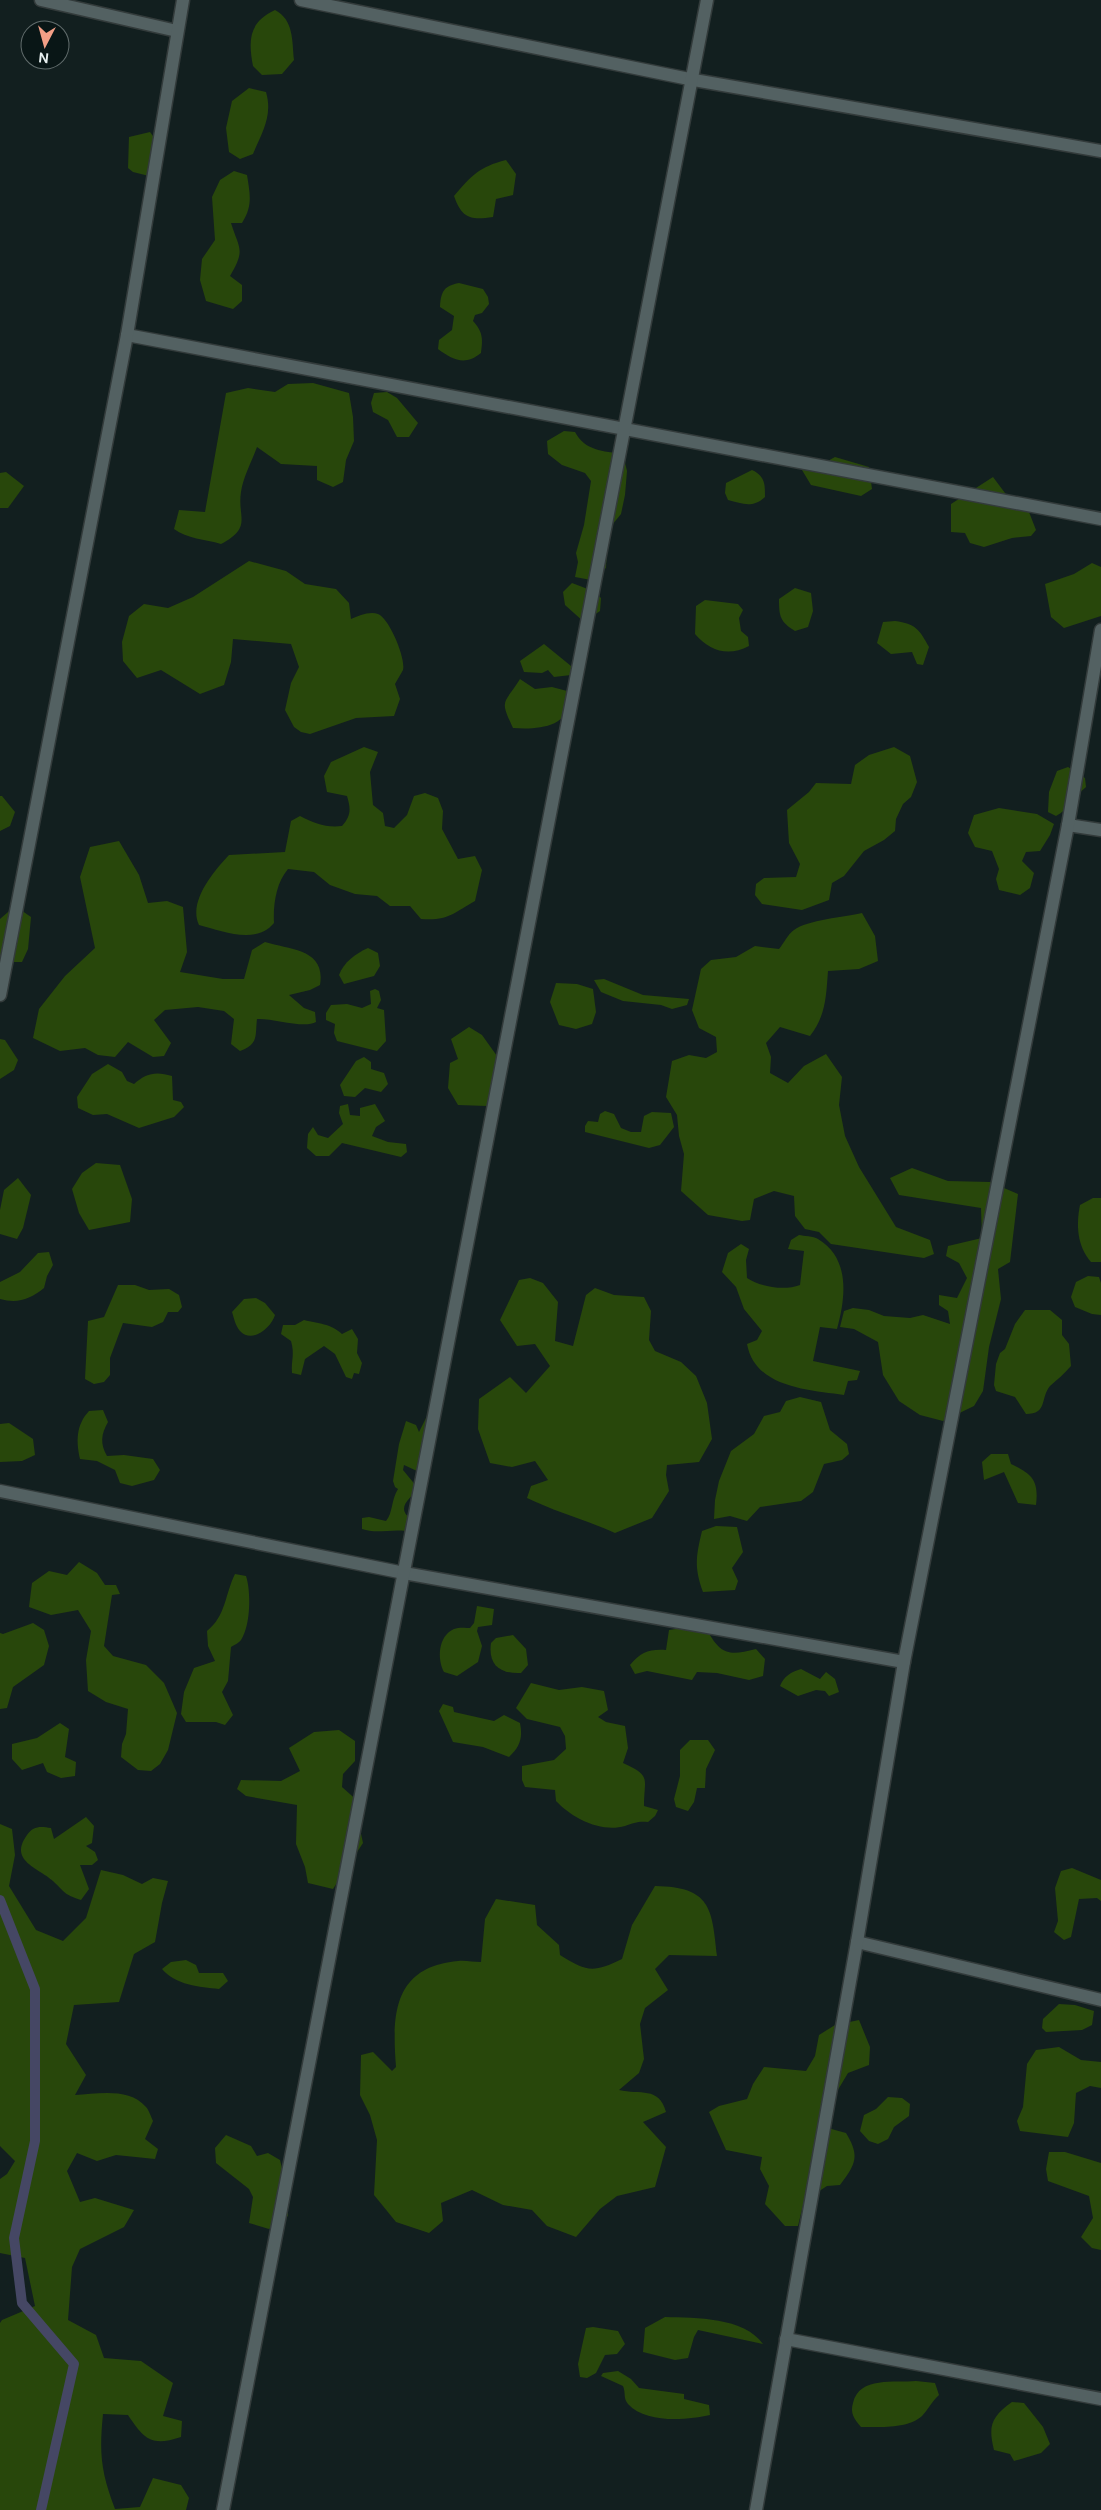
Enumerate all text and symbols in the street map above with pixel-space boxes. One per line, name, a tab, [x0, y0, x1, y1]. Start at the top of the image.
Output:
north arrow	[20, 20, 70, 70]
text: N	[38, 48, 50, 67]

